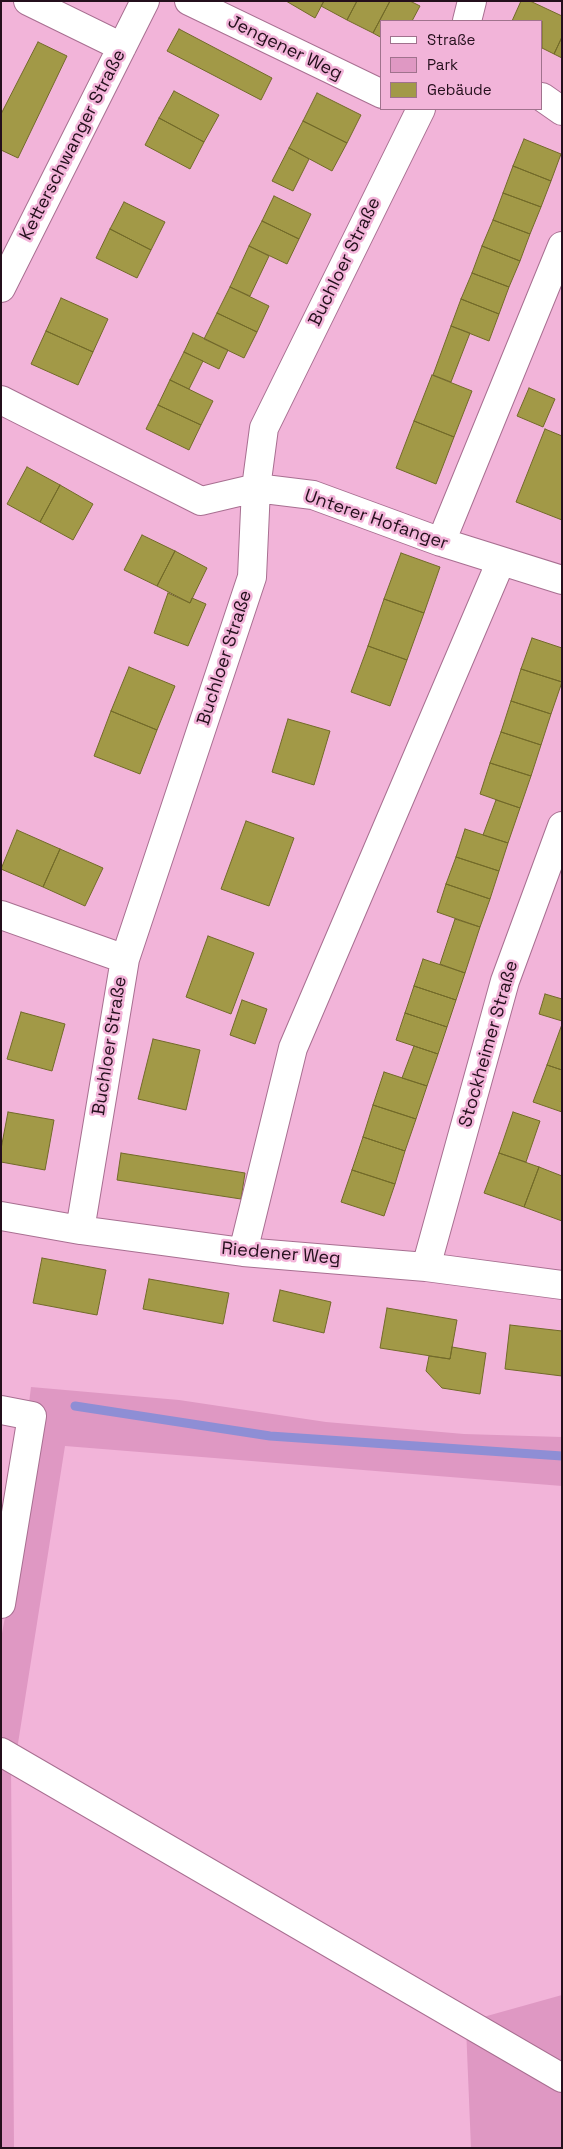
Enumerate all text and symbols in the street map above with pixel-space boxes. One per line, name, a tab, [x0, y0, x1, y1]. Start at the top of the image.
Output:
street label: Jengener Weg	[224, 11, 346, 85]
legend	[380, 20, 543, 110]
text: Straße	[427, 30, 475, 49]
street label: Ketterschwanger Straße	[15, 46, 131, 244]
text: Park	[427, 55, 458, 74]
text: Gebäude	[427, 80, 492, 99]
street label: Buchloer Straße	[305, 194, 385, 330]
street label: Unterer Hofanger	[301, 485, 451, 555]
street label: Buchloer Straße	[193, 588, 257, 728]
street label: Stockheimer Straße	[455, 958, 523, 1130]
street label: Buchloer Straße	[88, 975, 132, 1117]
street label: Riedener Weg	[221, 1238, 341, 1270]

